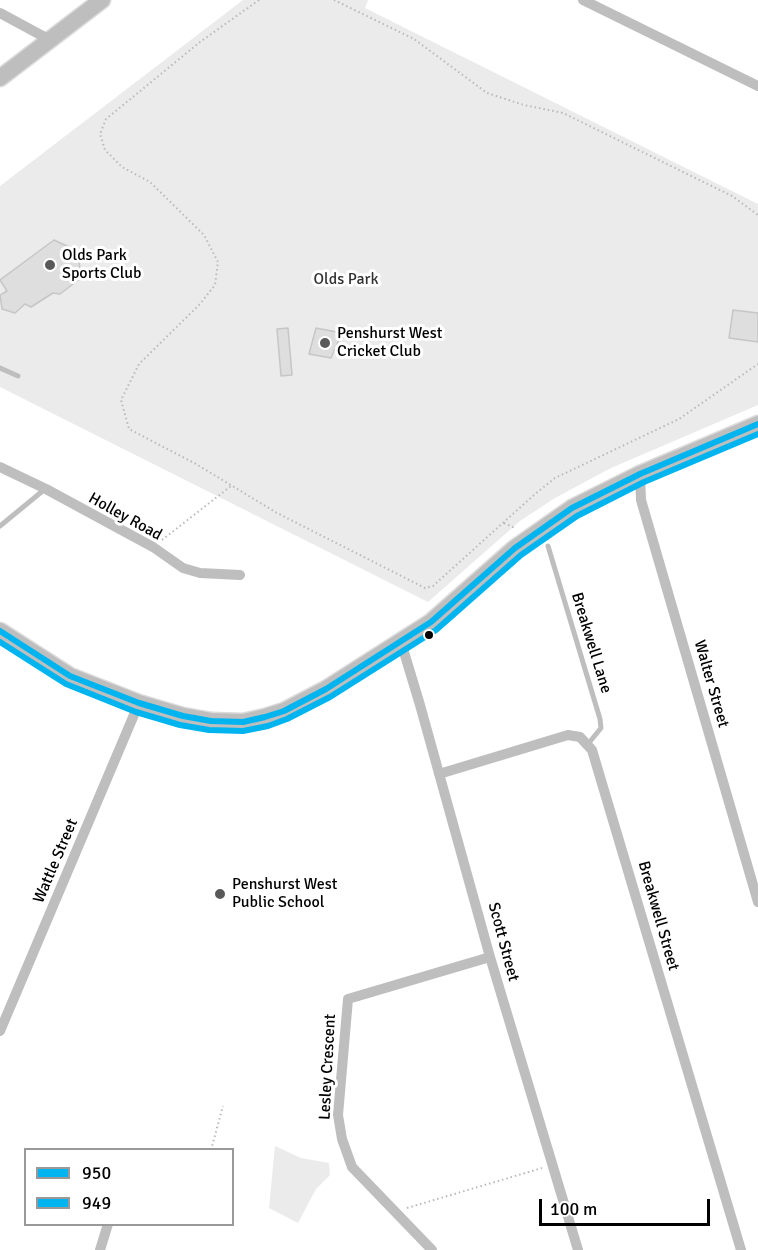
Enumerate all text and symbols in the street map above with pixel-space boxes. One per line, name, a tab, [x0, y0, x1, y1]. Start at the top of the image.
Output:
place label: Olds Park Sports Club	[62, 246, 141, 284]
marker: Olds Park Sports Club	[43, 258, 57, 272]
park label: Olds Park	[314, 270, 378, 290]
place label: Penshurst West Cricket Club	[337, 324, 442, 362]
marker: Penshurst West Cricket Club	[318, 336, 332, 350]
street label: Holley Road	[85, 489, 165, 545]
street label: Breakwell Lane	[567, 590, 615, 696]
unlabelled marker	[423, 629, 435, 641]
street label: Walter Street	[689, 638, 733, 730]
street label: Wattle Street	[30, 816, 82, 906]
street label: Breakwell Street	[633, 859, 683, 973]
place label: Penshurst West Public School	[232, 875, 337, 913]
marker: Penshurst West Public School	[213, 887, 227, 901]
street label: Scott Street	[483, 900, 523, 984]
street label: Lesley Crescent	[316, 1013, 340, 1121]
legend	[24, 1148, 234, 1226]
text: 950	[82, 1162, 111, 1184]
scale bar	[542, 1187, 713, 1225]
text: 949	[82, 1192, 111, 1214]
text: 100 m	[550, 1198, 597, 1220]

